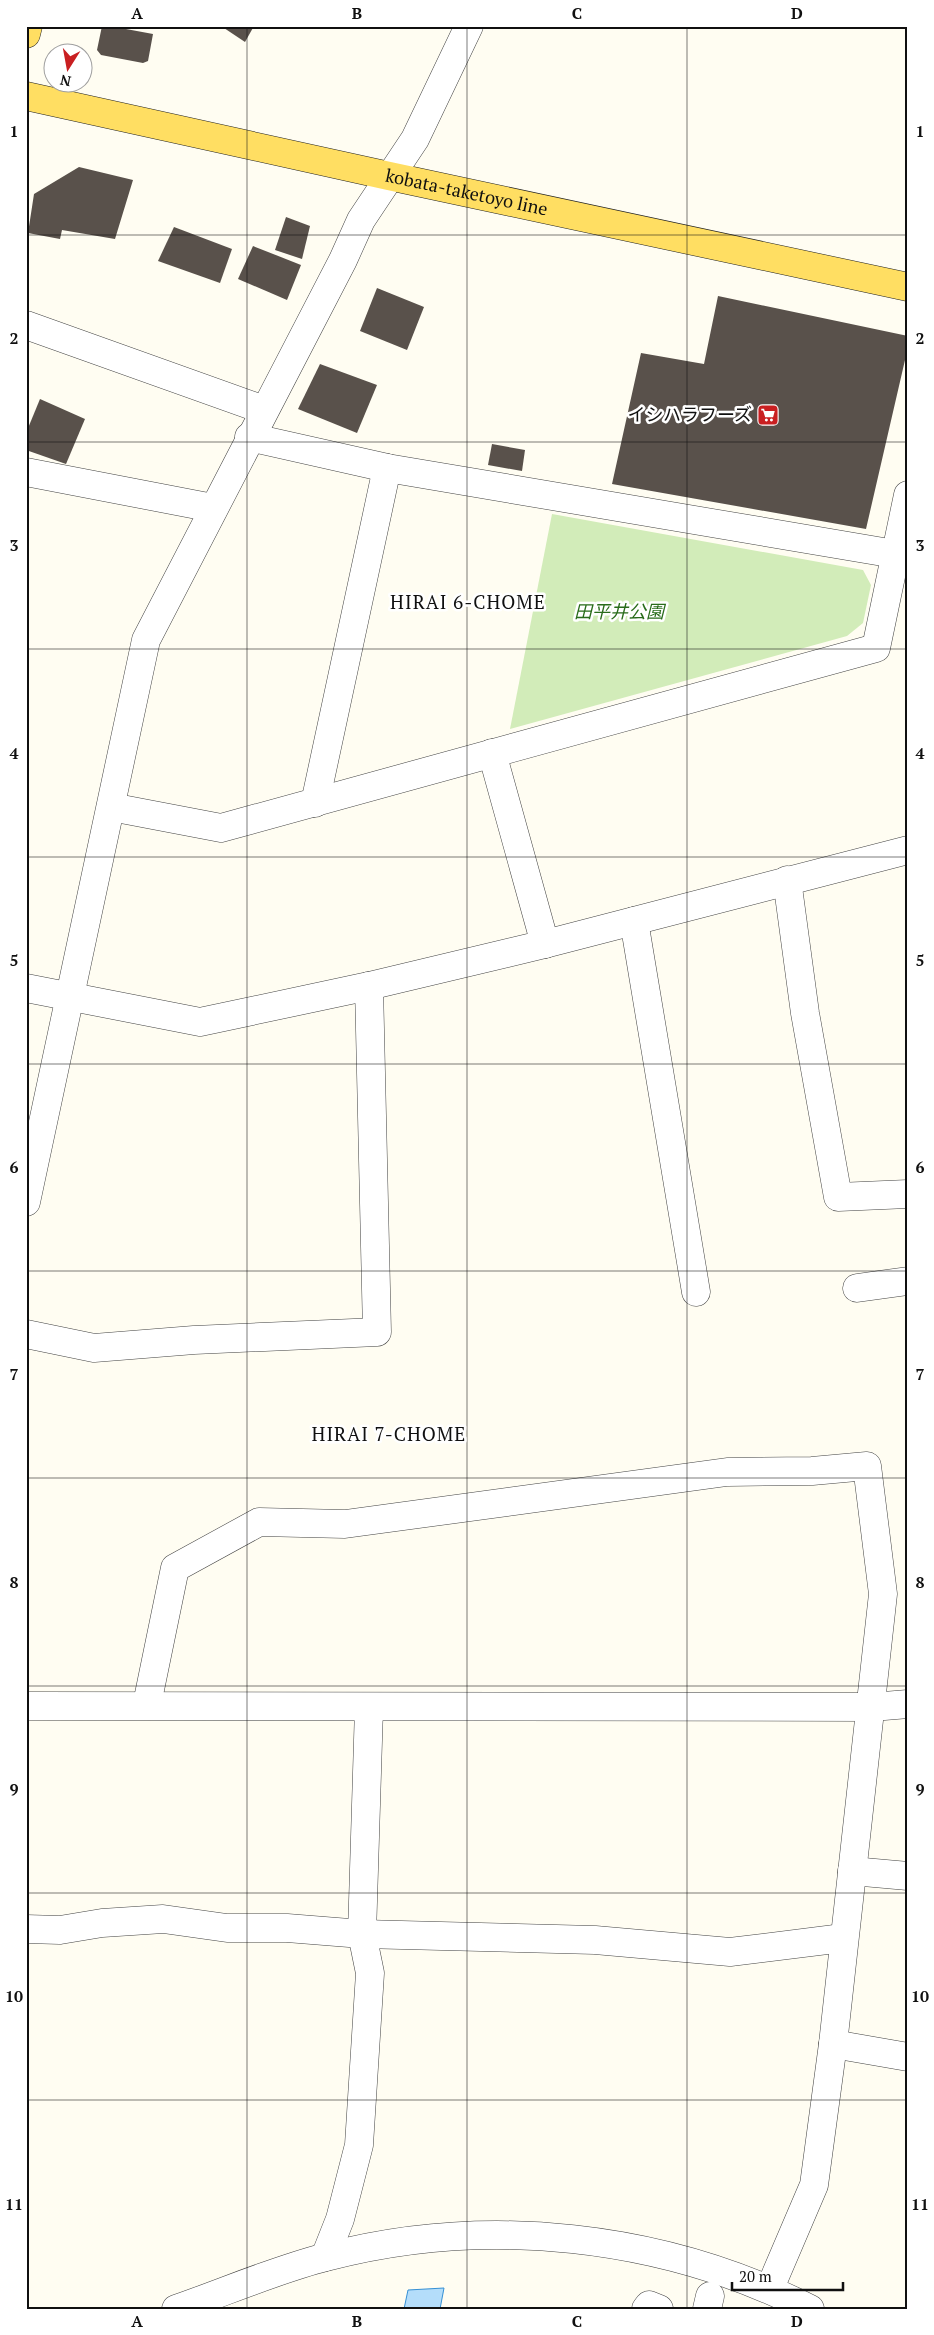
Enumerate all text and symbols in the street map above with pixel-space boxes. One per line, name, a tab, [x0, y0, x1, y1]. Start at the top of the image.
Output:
text: A	[131, 2, 143, 24]
text: B	[352, 2, 362, 24]
text: C	[572, 2, 582, 24]
text: D	[791, 2, 803, 24]
north arrow	[42, 42, 92, 92]
text: N	[58, 71, 72, 92]
text: 1	[9, 120, 19, 142]
text: 1	[915, 120, 925, 142]
street label: kobata-taketoyo line	[383, 163, 550, 221]
text: 2	[9, 327, 19, 349]
text: 2	[915, 327, 925, 349]
place label: イシハラフーズ	[627, 402, 752, 426]
supermarket icon: イシハラフーズ	[756, 403, 780, 427]
text: 3	[9, 534, 19, 556]
text: 3	[915, 534, 925, 556]
district label: HIRAI 6-CHOME	[390, 589, 546, 614]
park label: 田平井公園	[574, 599, 667, 623]
text: 4	[9, 742, 19, 764]
text: 4	[915, 742, 925, 764]
text: 5	[9, 949, 19, 971]
text: 5	[915, 949, 925, 971]
text: 6	[9, 1156, 19, 1178]
text: 6	[915, 1156, 925, 1178]
text: 7	[9, 1363, 19, 1385]
text: 7	[915, 1363, 925, 1385]
district label: HIRAI 7-CHOME	[312, 1421, 466, 1446]
text: 8	[9, 1571, 19, 1593]
text: 8	[915, 1571, 925, 1593]
text: 9	[9, 1778, 19, 1800]
text: 9	[915, 1778, 925, 1800]
text: 10	[5, 1985, 23, 2007]
text: 10	[911, 1985, 929, 2007]
text: 11	[5, 2193, 23, 2215]
text: 11	[911, 2193, 929, 2215]
scale bar	[732, 2260, 843, 2292]
text: 20 m	[739, 2266, 772, 2286]
text: A	[131, 2310, 143, 2332]
text: B	[352, 2310, 362, 2332]
text: C	[572, 2310, 582, 2332]
text: D	[791, 2310, 803, 2332]

